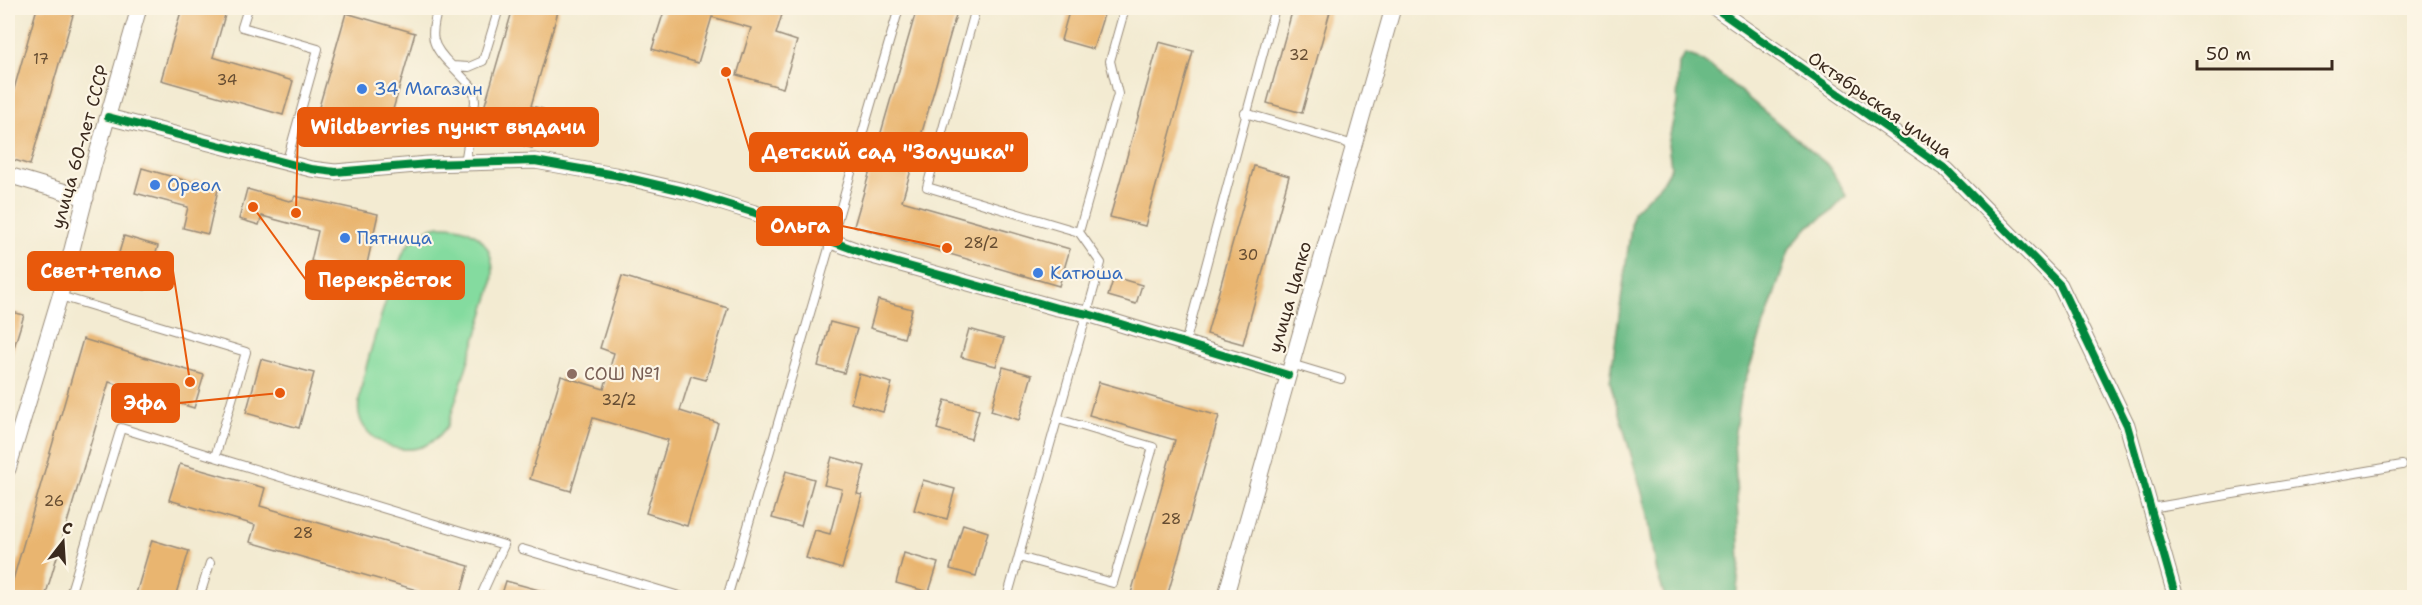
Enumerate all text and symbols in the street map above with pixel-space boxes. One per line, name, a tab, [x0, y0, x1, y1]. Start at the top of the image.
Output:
scale bar	[2197, 33, 2332, 71]
text: 50 m	[2206, 42, 2251, 66]
house number: 32	[1289, 45, 1309, 65]
street label: Октябрьская улица	[1803, 46, 1957, 164]
house number: 17	[33, 49, 49, 69]
street label: улица 60-лет СССР	[45, 62, 115, 232]
house number: 34	[217, 70, 237, 90]
place label: 34 Магазин	[374, 77, 483, 101]
marker: 34 Магазин	[355, 82, 369, 96]
callout: Wildberries пункт выдачи	[298, 108, 598, 146]
text: Wildberries пункт выдачи	[310, 114, 586, 140]
callout: Детский сад "Золушка"	[750, 133, 1027, 171]
text: Детский сад "Золушка"	[762, 139, 1015, 165]
place label: Ореол	[167, 173, 221, 197]
marker: Ореол	[148, 178, 162, 192]
callout: Ольга	[757, 207, 842, 245]
text: Ольга	[770, 213, 830, 239]
place label: Пятница	[357, 226, 432, 250]
marker: Пятница	[338, 231, 352, 245]
house number: 28/2	[963, 233, 999, 253]
street label: улица Цапко	[1263, 239, 1317, 355]
house number: 30	[1238, 245, 1258, 265]
callout: Свет+тепло	[28, 252, 173, 290]
text: Свет+тепло	[40, 258, 162, 284]
callout: Перекрёсток	[306, 261, 464, 299]
place label: Катюша	[1050, 261, 1123, 285]
marker: Катюша	[1031, 266, 1045, 280]
text: Перекрёсток	[318, 267, 452, 293]
place label: СОШ №1	[584, 362, 660, 386]
marker: СОШ №1	[565, 367, 579, 381]
callout: Эфа	[112, 384, 179, 422]
text: Эфа	[123, 390, 167, 416]
house number: 32/2	[601, 390, 637, 410]
house number: 26	[44, 491, 64, 511]
house number: 28	[1161, 509, 1181, 529]
north arrow	[33, 512, 93, 572]
text: С	[59, 517, 75, 540]
house number: 28	[293, 523, 313, 543]

